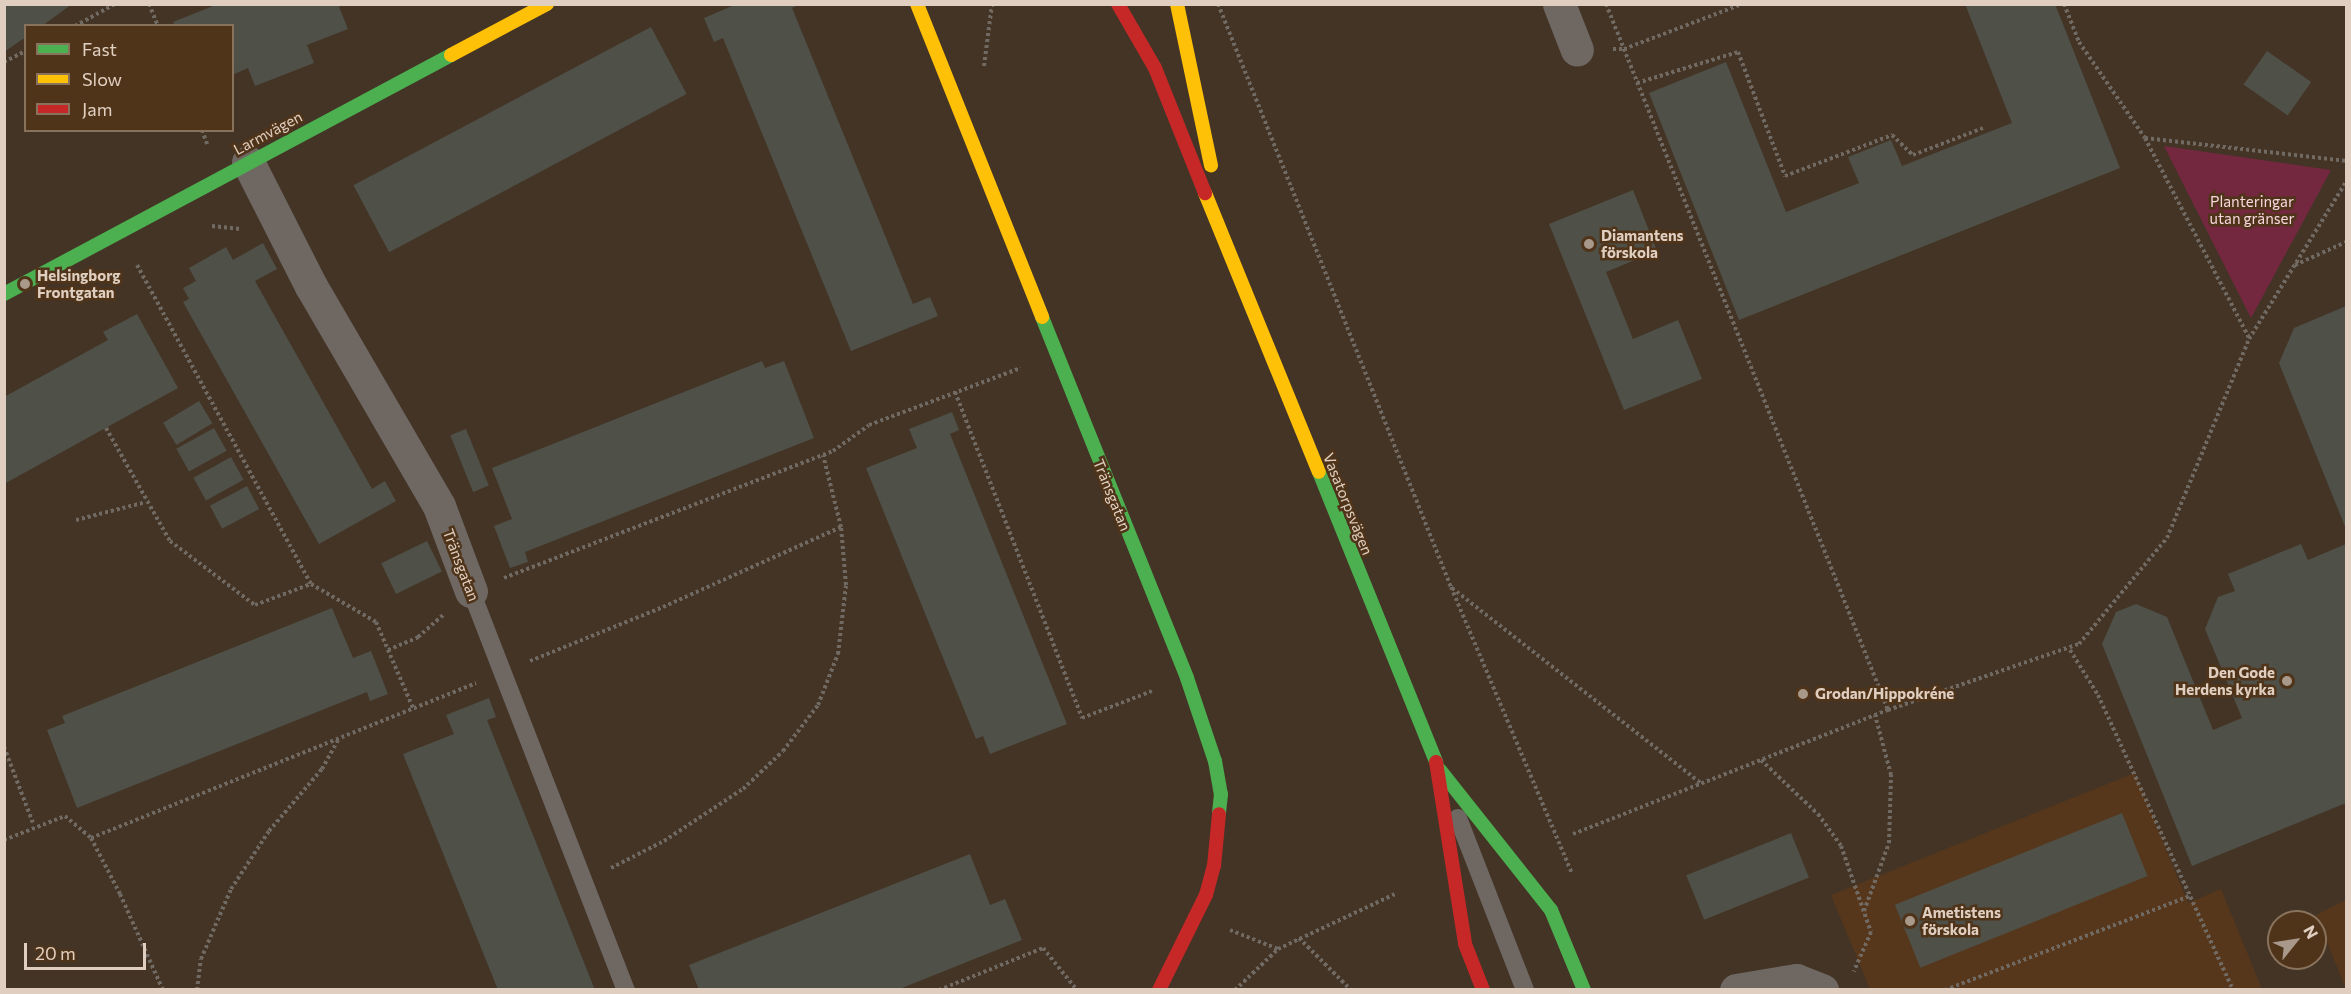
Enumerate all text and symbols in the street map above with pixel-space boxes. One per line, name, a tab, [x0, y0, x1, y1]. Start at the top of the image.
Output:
legend	[24, 24, 234, 132]
text: Fast	[82, 38, 117, 60]
text: Slow	[82, 68, 122, 90]
text: Jam	[82, 98, 112, 120]
street label: Larmvägen	[231, 107, 305, 159]
park label: Planteringar utan gränser	[2210, 192, 2294, 227]
place label: Diamantens förskola	[1601, 226, 1684, 261]
marker: Diamantens förskola	[1582, 237, 1596, 251]
place label: Helsingborg Frontgatan	[37, 266, 121, 301]
marker: Helsingborg Frontgatan	[18, 277, 32, 291]
street label: Vasatorpsvägen	[1319, 450, 1377, 558]
street label: Tränsgatan	[1089, 456, 1135, 534]
street label: Tränsgatan	[439, 526, 483, 604]
place label: Den Gode Herdens kyrka	[2175, 663, 2275, 698]
marker: Den Gode Herdens kyrka	[2280, 674, 2294, 688]
place label: Grodan/Hippokréne	[1815, 685, 1954, 703]
marker: Grodan/Hippokréne	[1796, 687, 1810, 701]
place label: Ametistens förskola	[1922, 903, 2001, 938]
north arrow	[2267, 910, 2327, 970]
marker: Ametistens förskola	[1903, 914, 1917, 928]
text: N	[2300, 922, 2323, 942]
scale bar	[27, 931, 148, 969]
text: 20 m	[35, 942, 76, 964]

